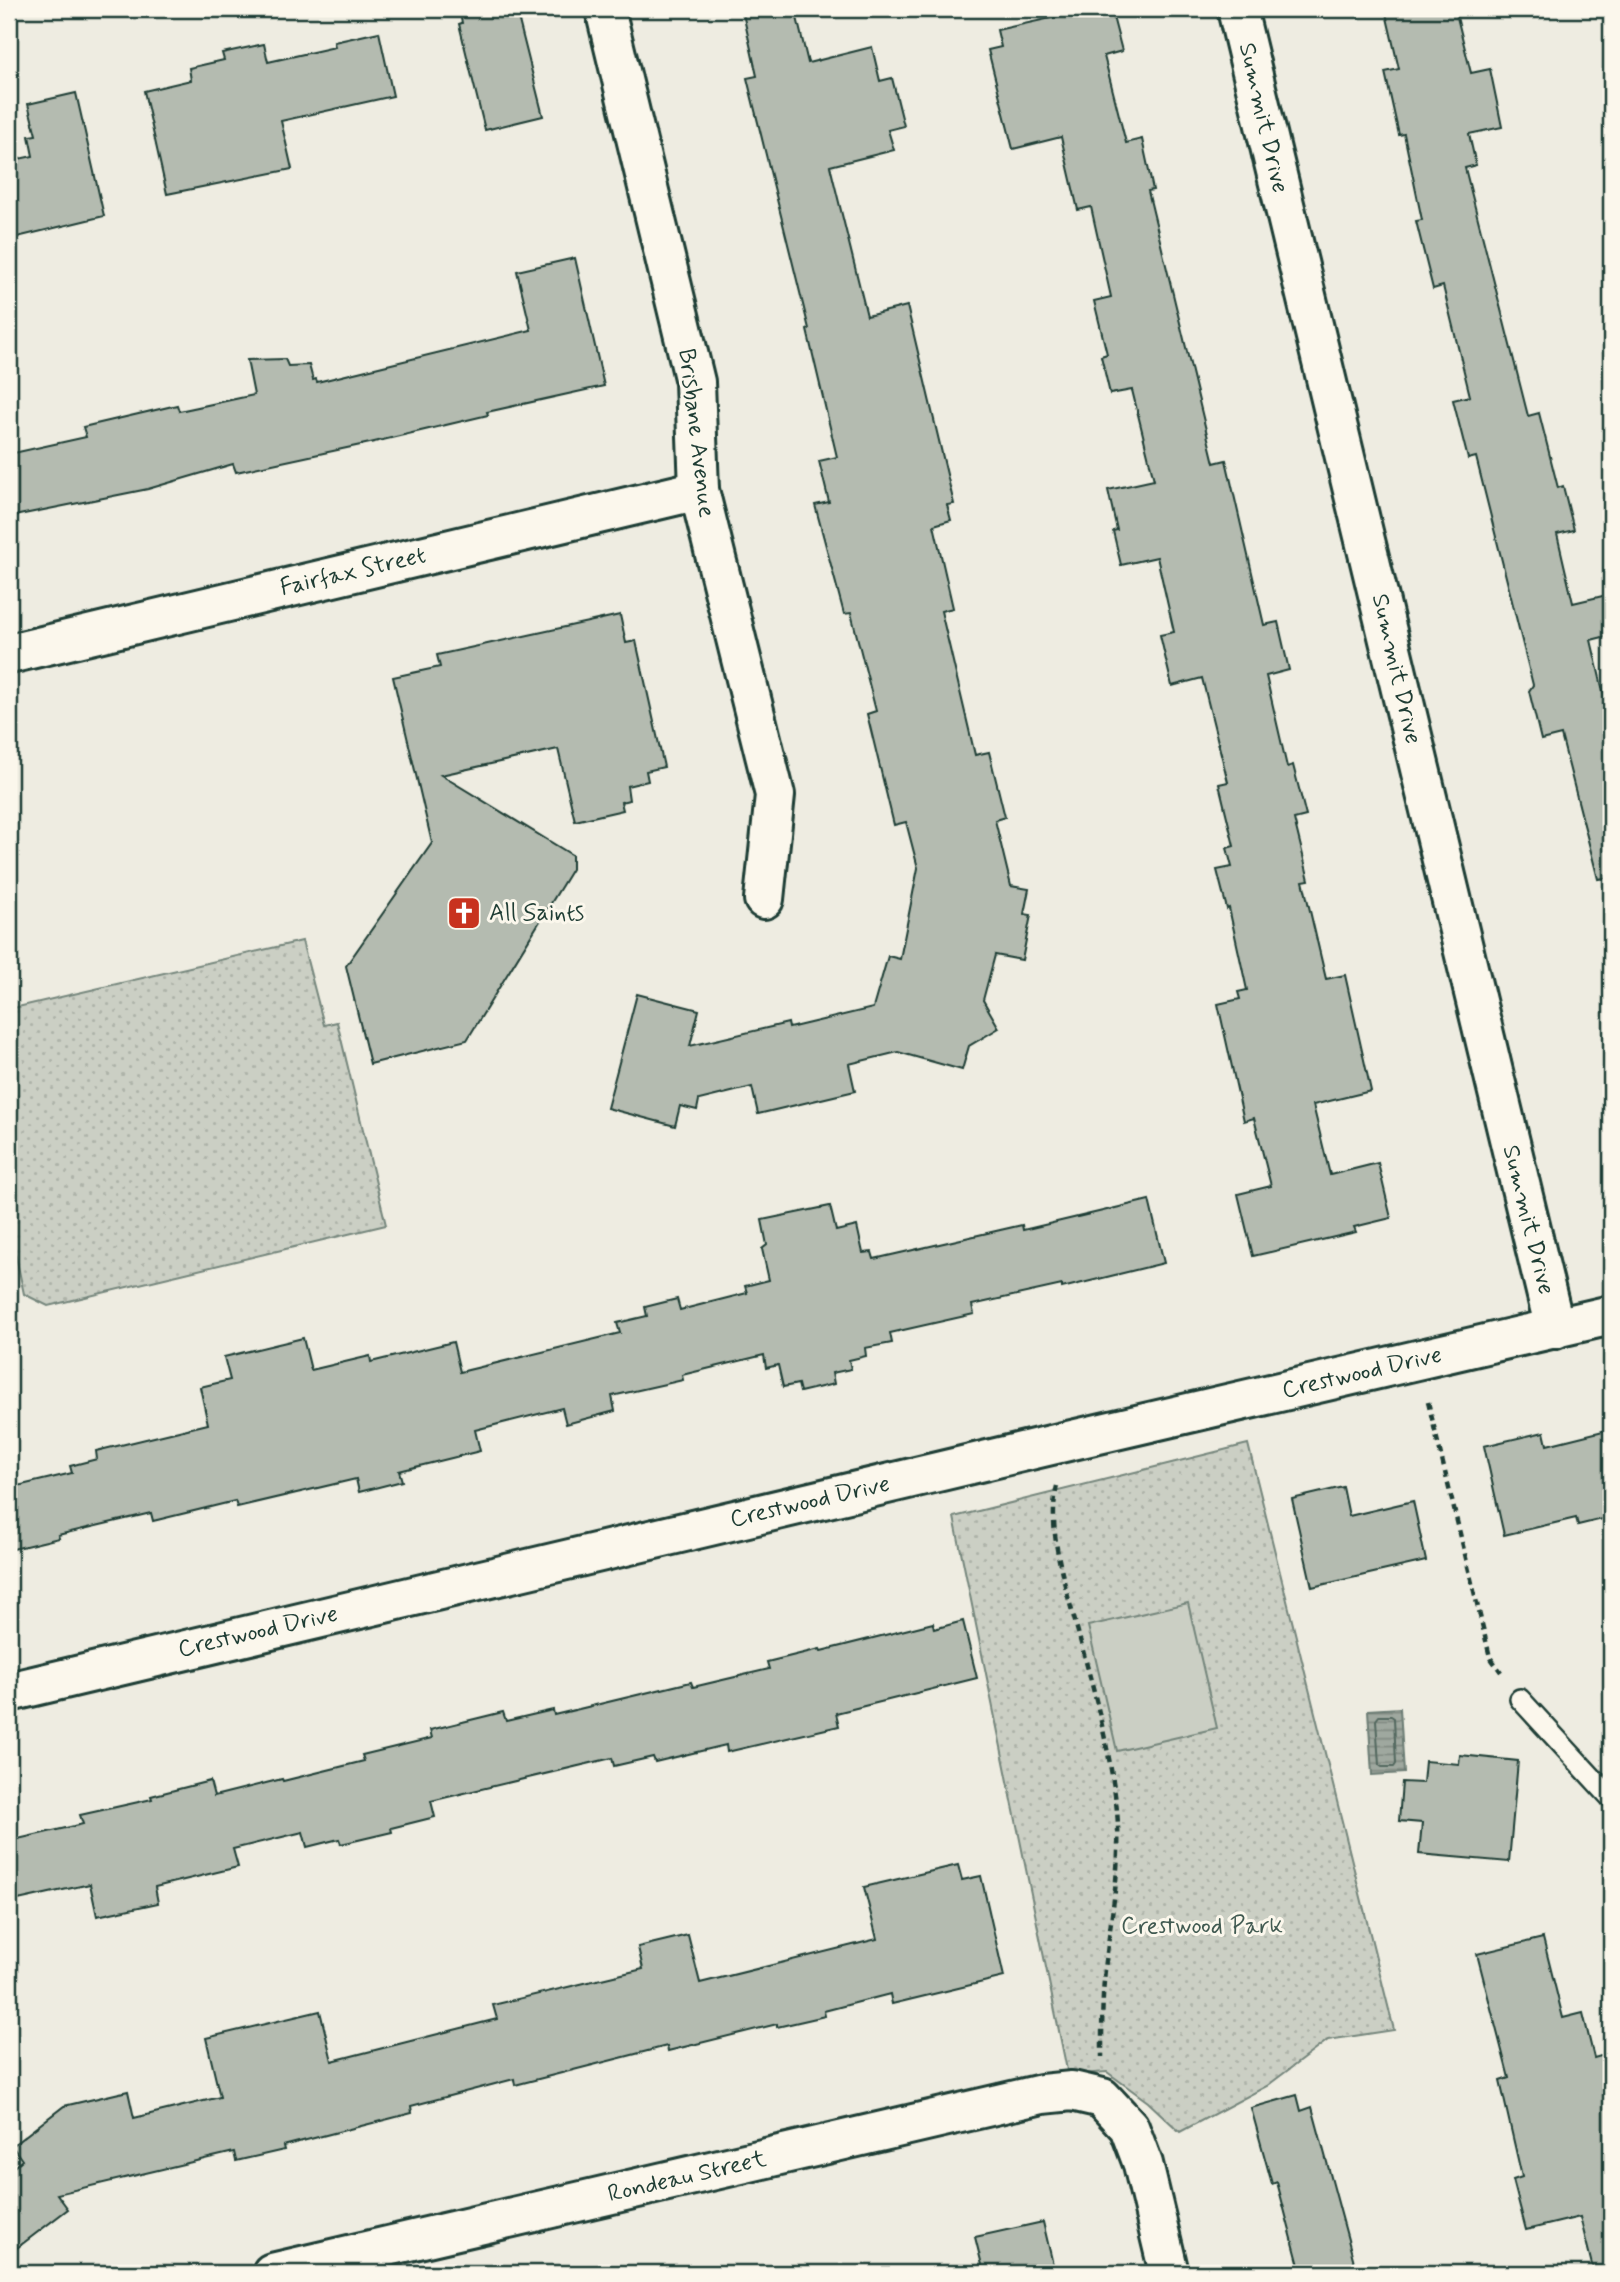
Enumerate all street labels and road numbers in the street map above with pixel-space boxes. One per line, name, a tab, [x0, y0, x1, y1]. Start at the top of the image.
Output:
street label: Summit Drive	[1231, 40, 1295, 196]
street label: Brisbane Avenue	[670, 347, 722, 519]
street label: Fairfax Street	[277, 540, 429, 604]
street label: Summit Drive	[1364, 591, 1428, 747]
street label: Summit Drive	[1494, 1142, 1562, 1298]
street label: Crestwood Drive	[1279, 1340, 1445, 1406]
street label: Crestwood Drive	[727, 1469, 893, 1535]
street label: Crestwood Drive	[175, 1599, 341, 1665]
street label: Rondeau Street	[605, 2144, 769, 2210]

